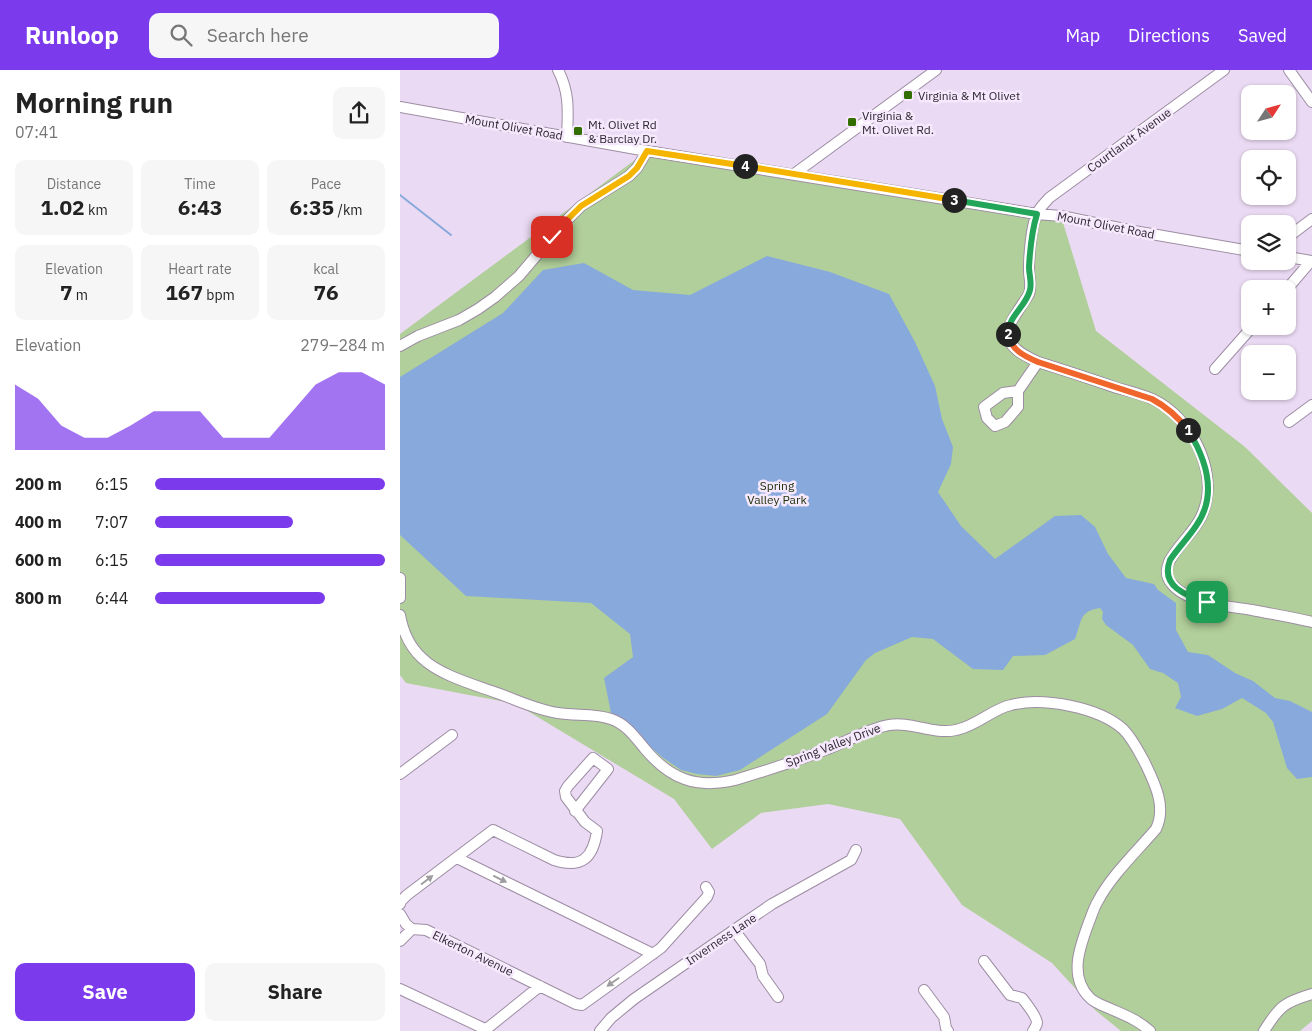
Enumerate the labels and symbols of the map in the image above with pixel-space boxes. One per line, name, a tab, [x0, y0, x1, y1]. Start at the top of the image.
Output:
north arrow	[1241, 85, 1296, 140]
place label: Virginia & Mt Olivet	[918, 88, 1020, 103]
marker: Virginia & Mt Olivet	[902, 89, 914, 101]
street label: Courtlandt Avenue	[1084, 104, 1174, 176]
place label: Virginia & Mt. Olivet Rd.	[862, 108, 934, 137]
street label: Mount Olivet Road	[464, 111, 564, 143]
marker: Virginia & Mt. Olivet Rd.	[846, 116, 858, 128]
place label: Mt. Olivet Rd & Barclay Dr.	[588, 117, 657, 146]
marker: Mt. Olivet Rd & Barclay Dr.	[572, 125, 584, 137]
pin: 4	[732, 154, 758, 178]
pin: 3	[942, 188, 966, 212]
street label: Mount Olivet Road	[1056, 208, 1156, 242]
pin	[531, 216, 573, 258]
pin: 2	[996, 322, 1020, 346]
pin: 1	[1176, 418, 1200, 442]
park label: Spring Valley Park	[747, 478, 807, 507]
pin	[1186, 581, 1228, 623]
street label: Spring Valley Drive	[783, 720, 883, 770]
one-way arrow	[420, 874, 433, 885]
one-way arrow	[493, 875, 508, 883]
street label: Inverness Lane	[683, 910, 760, 968]
street label: Elkerton Avenue	[430, 927, 516, 979]
one-way arrow	[606, 977, 620, 987]

